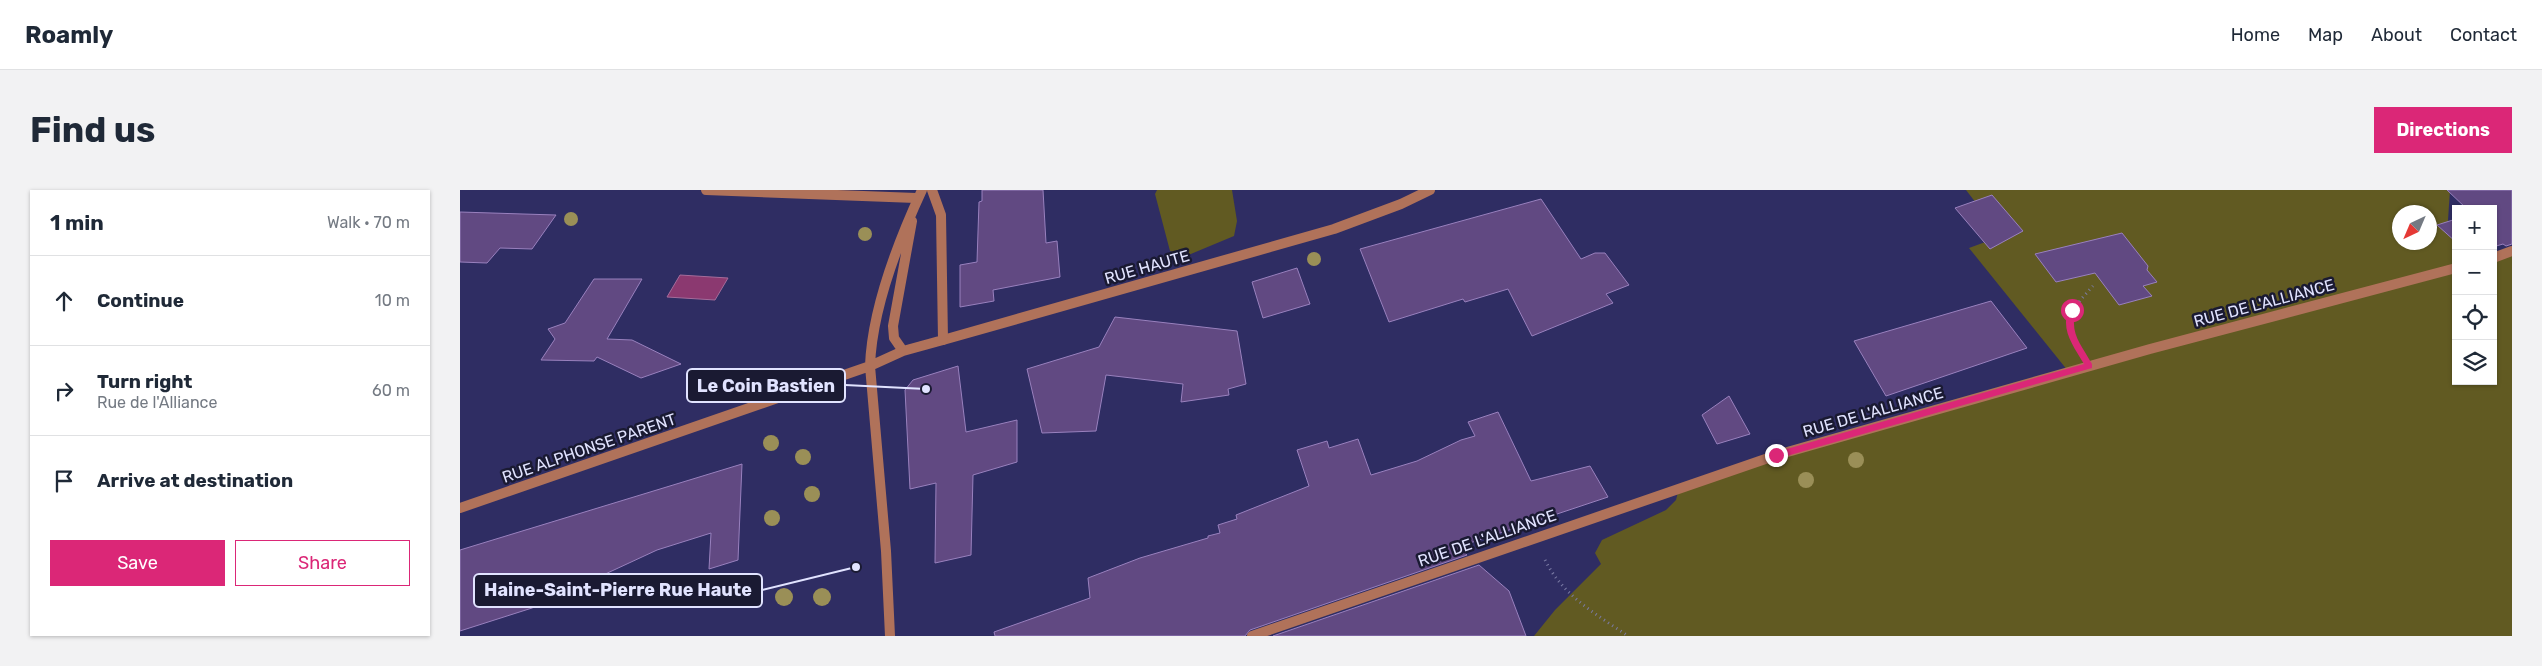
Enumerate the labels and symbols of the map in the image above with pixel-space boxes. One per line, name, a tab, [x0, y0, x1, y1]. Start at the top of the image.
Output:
north arrow	[2392, 205, 2437, 250]
street label: RUE HAUTE	[1102, 246, 1192, 288]
street label: RUE DE L'ALLIANCE	[2192, 275, 2336, 331]
route start	[2061, 299, 2084, 322]
callout: Le Coin Bastien	[687, 369, 845, 402]
text: Le Coin Bastien	[697, 375, 835, 397]
street label: RUE DE L'ALLIANCE	[1801, 383, 1945, 441]
street label: RUE ALPHONSE PARENT	[500, 409, 678, 487]
route end	[1765, 444, 1788, 467]
street label: RUE DE L'ALLIANCE	[1415, 505, 1559, 571]
callout: Haine-Saint-Pierre Rue Haute	[474, 574, 762, 607]
text: Haine-Saint-Pierre Rue Haute	[484, 579, 752, 601]

